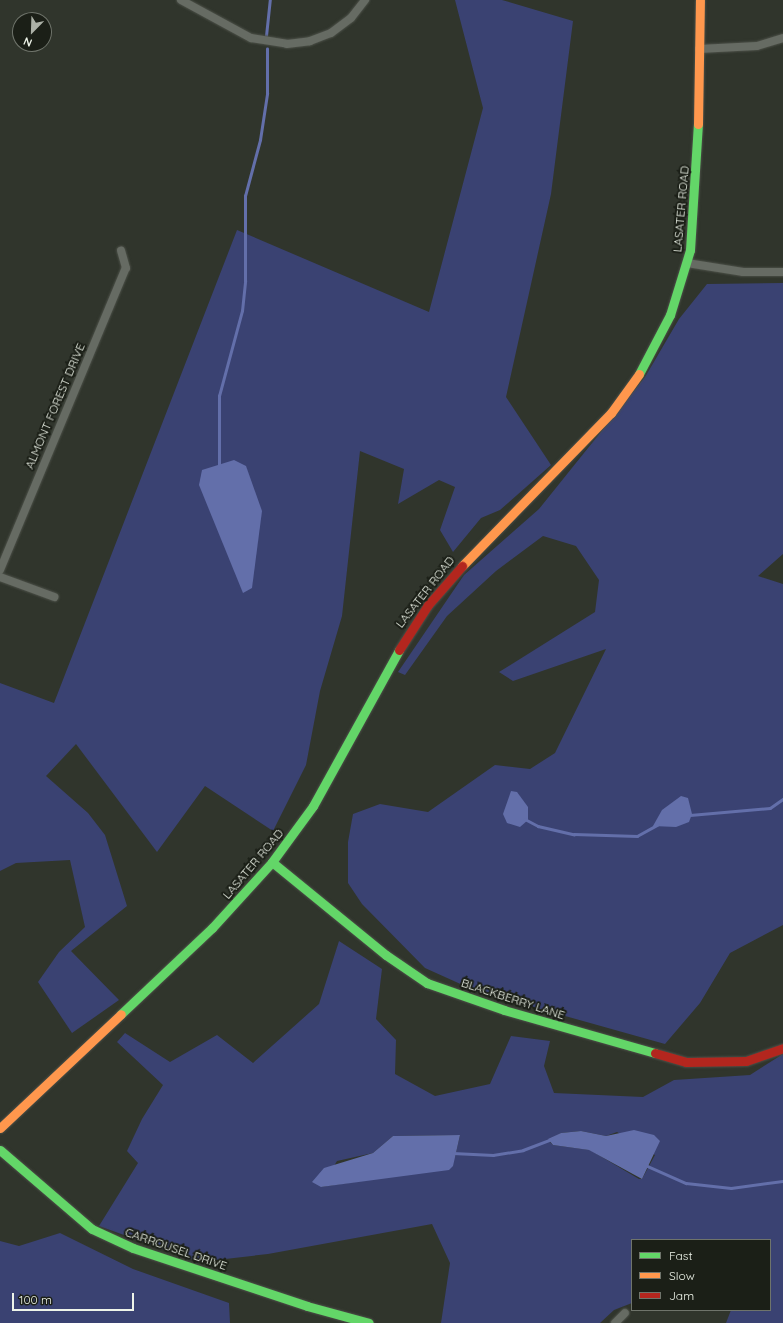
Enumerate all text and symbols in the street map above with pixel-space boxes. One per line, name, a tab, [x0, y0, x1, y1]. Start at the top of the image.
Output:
north arrow	[12, 12, 52, 52]
text: N	[21, 34, 34, 50]
street label: LASATER ROAD	[670, 165, 692, 253]
street label: ALMONT FOREST DRIVE	[22, 341, 88, 471]
street label: LASATER ROAD	[393, 553, 457, 631]
street label: LASATER ROAD	[220, 826, 286, 902]
street label: BLACKBERRY LANE	[459, 975, 567, 1023]
street label: CARROUSEL DRIVE	[123, 1225, 229, 1273]
legend	[631, 1239, 771, 1311]
text: Fast	[669, 1248, 693, 1263]
text: Slow	[669, 1268, 695, 1283]
scale bar	[14, 1285, 136, 1311]
text: Jam	[669, 1288, 694, 1303]
text: 100 m	[19, 1292, 52, 1307]

